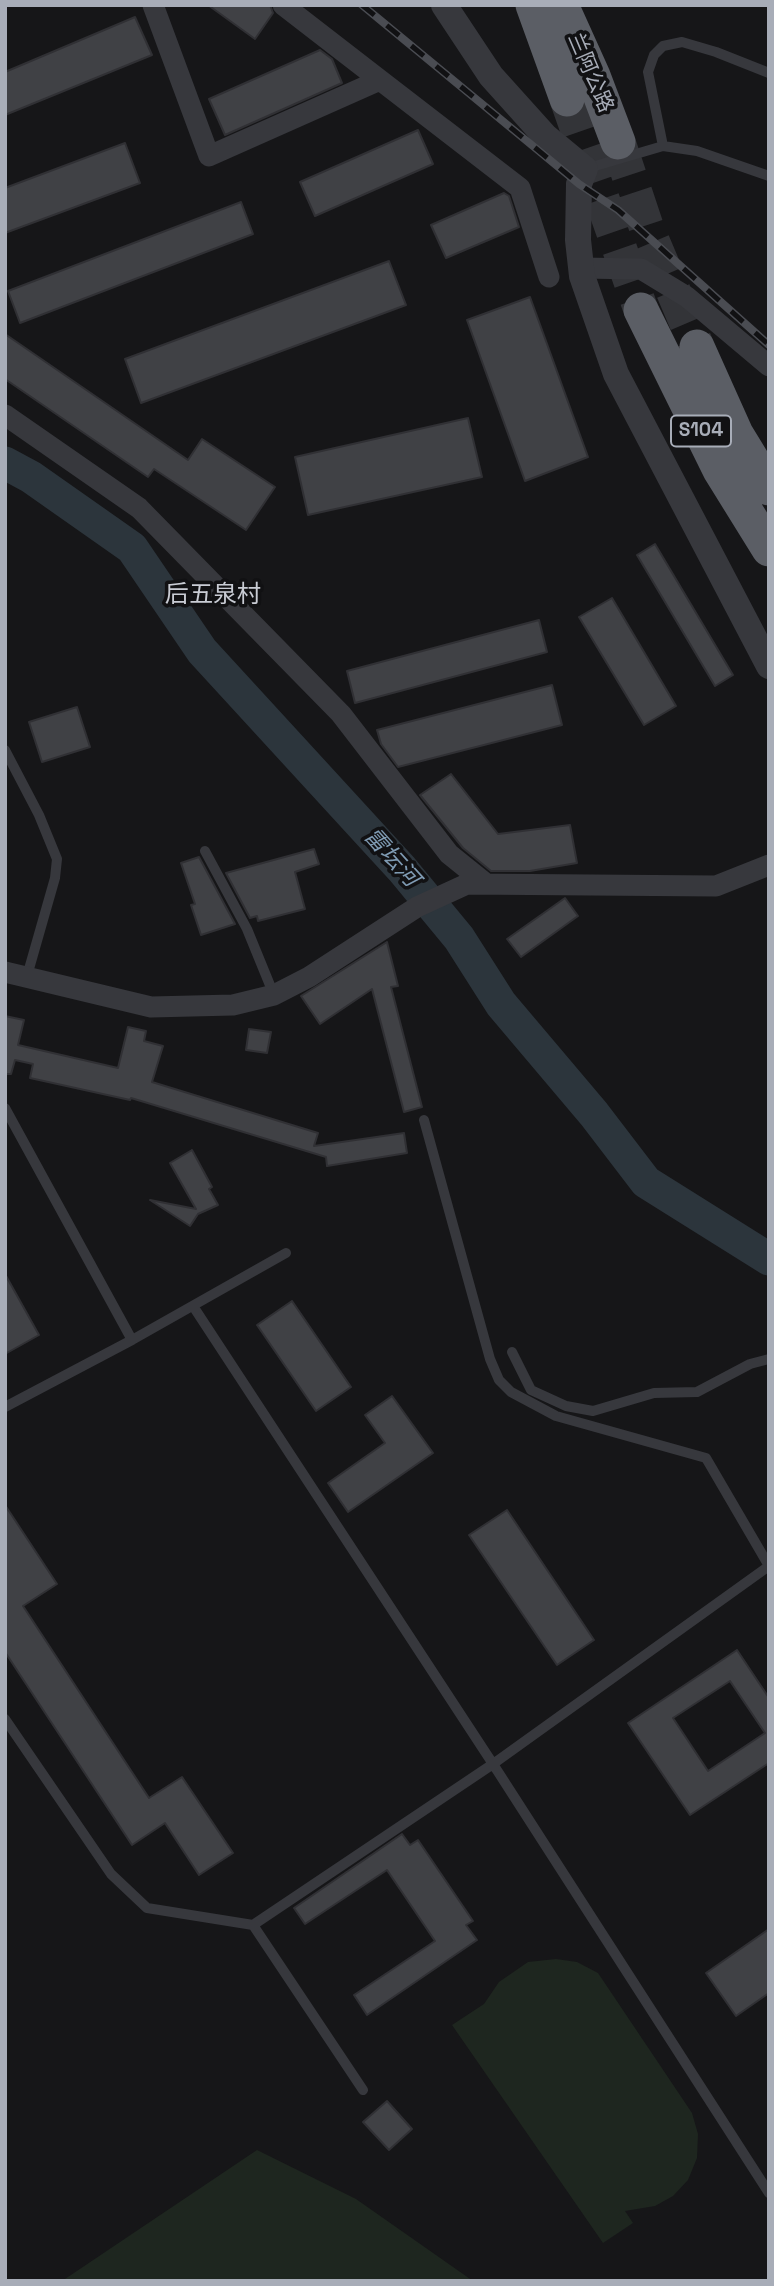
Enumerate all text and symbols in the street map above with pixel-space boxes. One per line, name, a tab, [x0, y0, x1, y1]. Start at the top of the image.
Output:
street label: 兰阿公路	[562, 29, 618, 117]
road number: S104	[671, 416, 731, 446]
district label: 后五泉村	[165, 581, 261, 609]
water label: 雷坛河	[358, 823, 424, 893]

